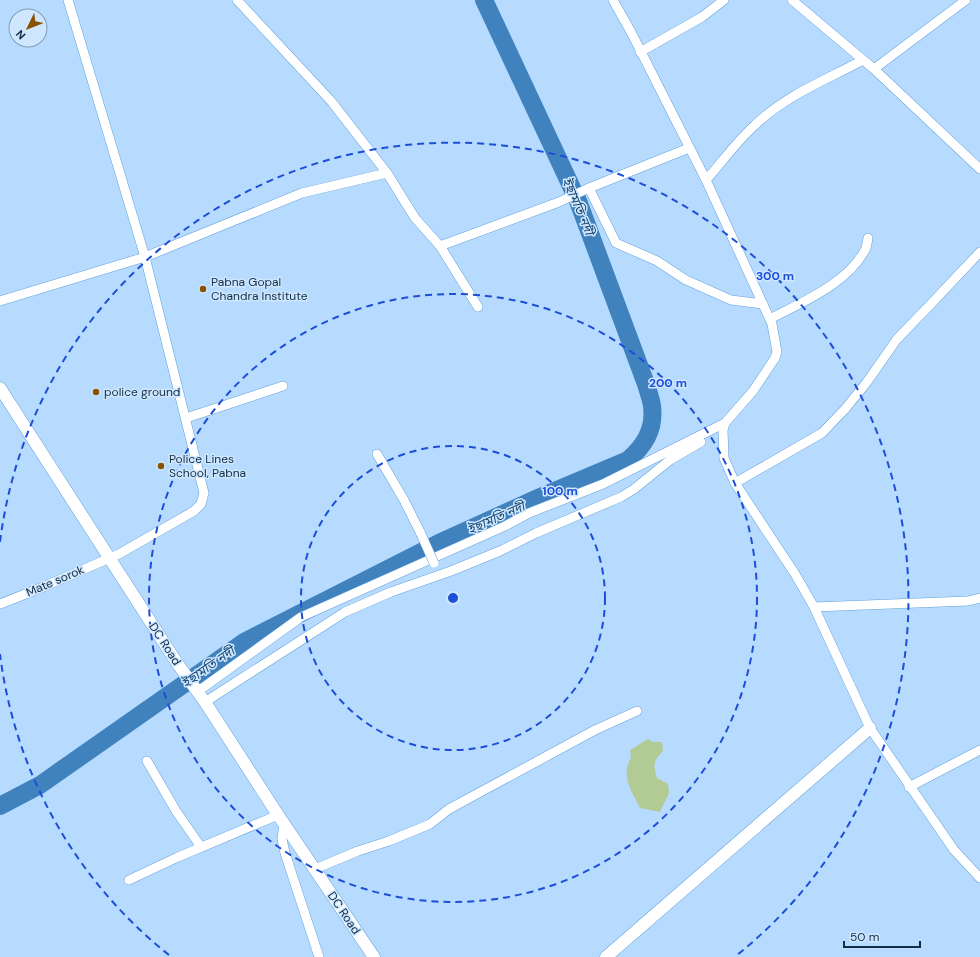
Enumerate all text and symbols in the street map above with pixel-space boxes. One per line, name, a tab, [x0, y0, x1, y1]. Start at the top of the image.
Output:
north arrow	[8, 8, 48, 48]
text: N	[13, 27, 29, 43]
water label: ইছামতি নদী	[558, 175, 599, 240]
text: 300 m	[756, 268, 794, 284]
place label: Pabna Gopal Chandra Institute	[211, 274, 308, 304]
marker: Pabna Gopal Chandra Institute	[198, 284, 208, 294]
text: 200 m	[649, 375, 687, 391]
place label: police ground	[104, 384, 180, 400]
marker: police ground	[91, 387, 101, 397]
place label: Police Lines School, Pabna	[169, 451, 246, 481]
marker: Police Lines School, Pabna	[156, 461, 166, 471]
text: 100 m	[542, 483, 578, 499]
water label: ইছামতি নদী	[465, 497, 530, 538]
street label: Mate sorok	[24, 562, 86, 600]
centre of rings	[446, 591, 460, 605]
street label: DC Road	[145, 620, 185, 668]
water label: ইছামতি নদী	[178, 641, 240, 691]
street label: DC Road	[324, 889, 364, 937]
scale bar	[844, 923, 920, 949]
text: 50 m	[850, 929, 879, 945]

